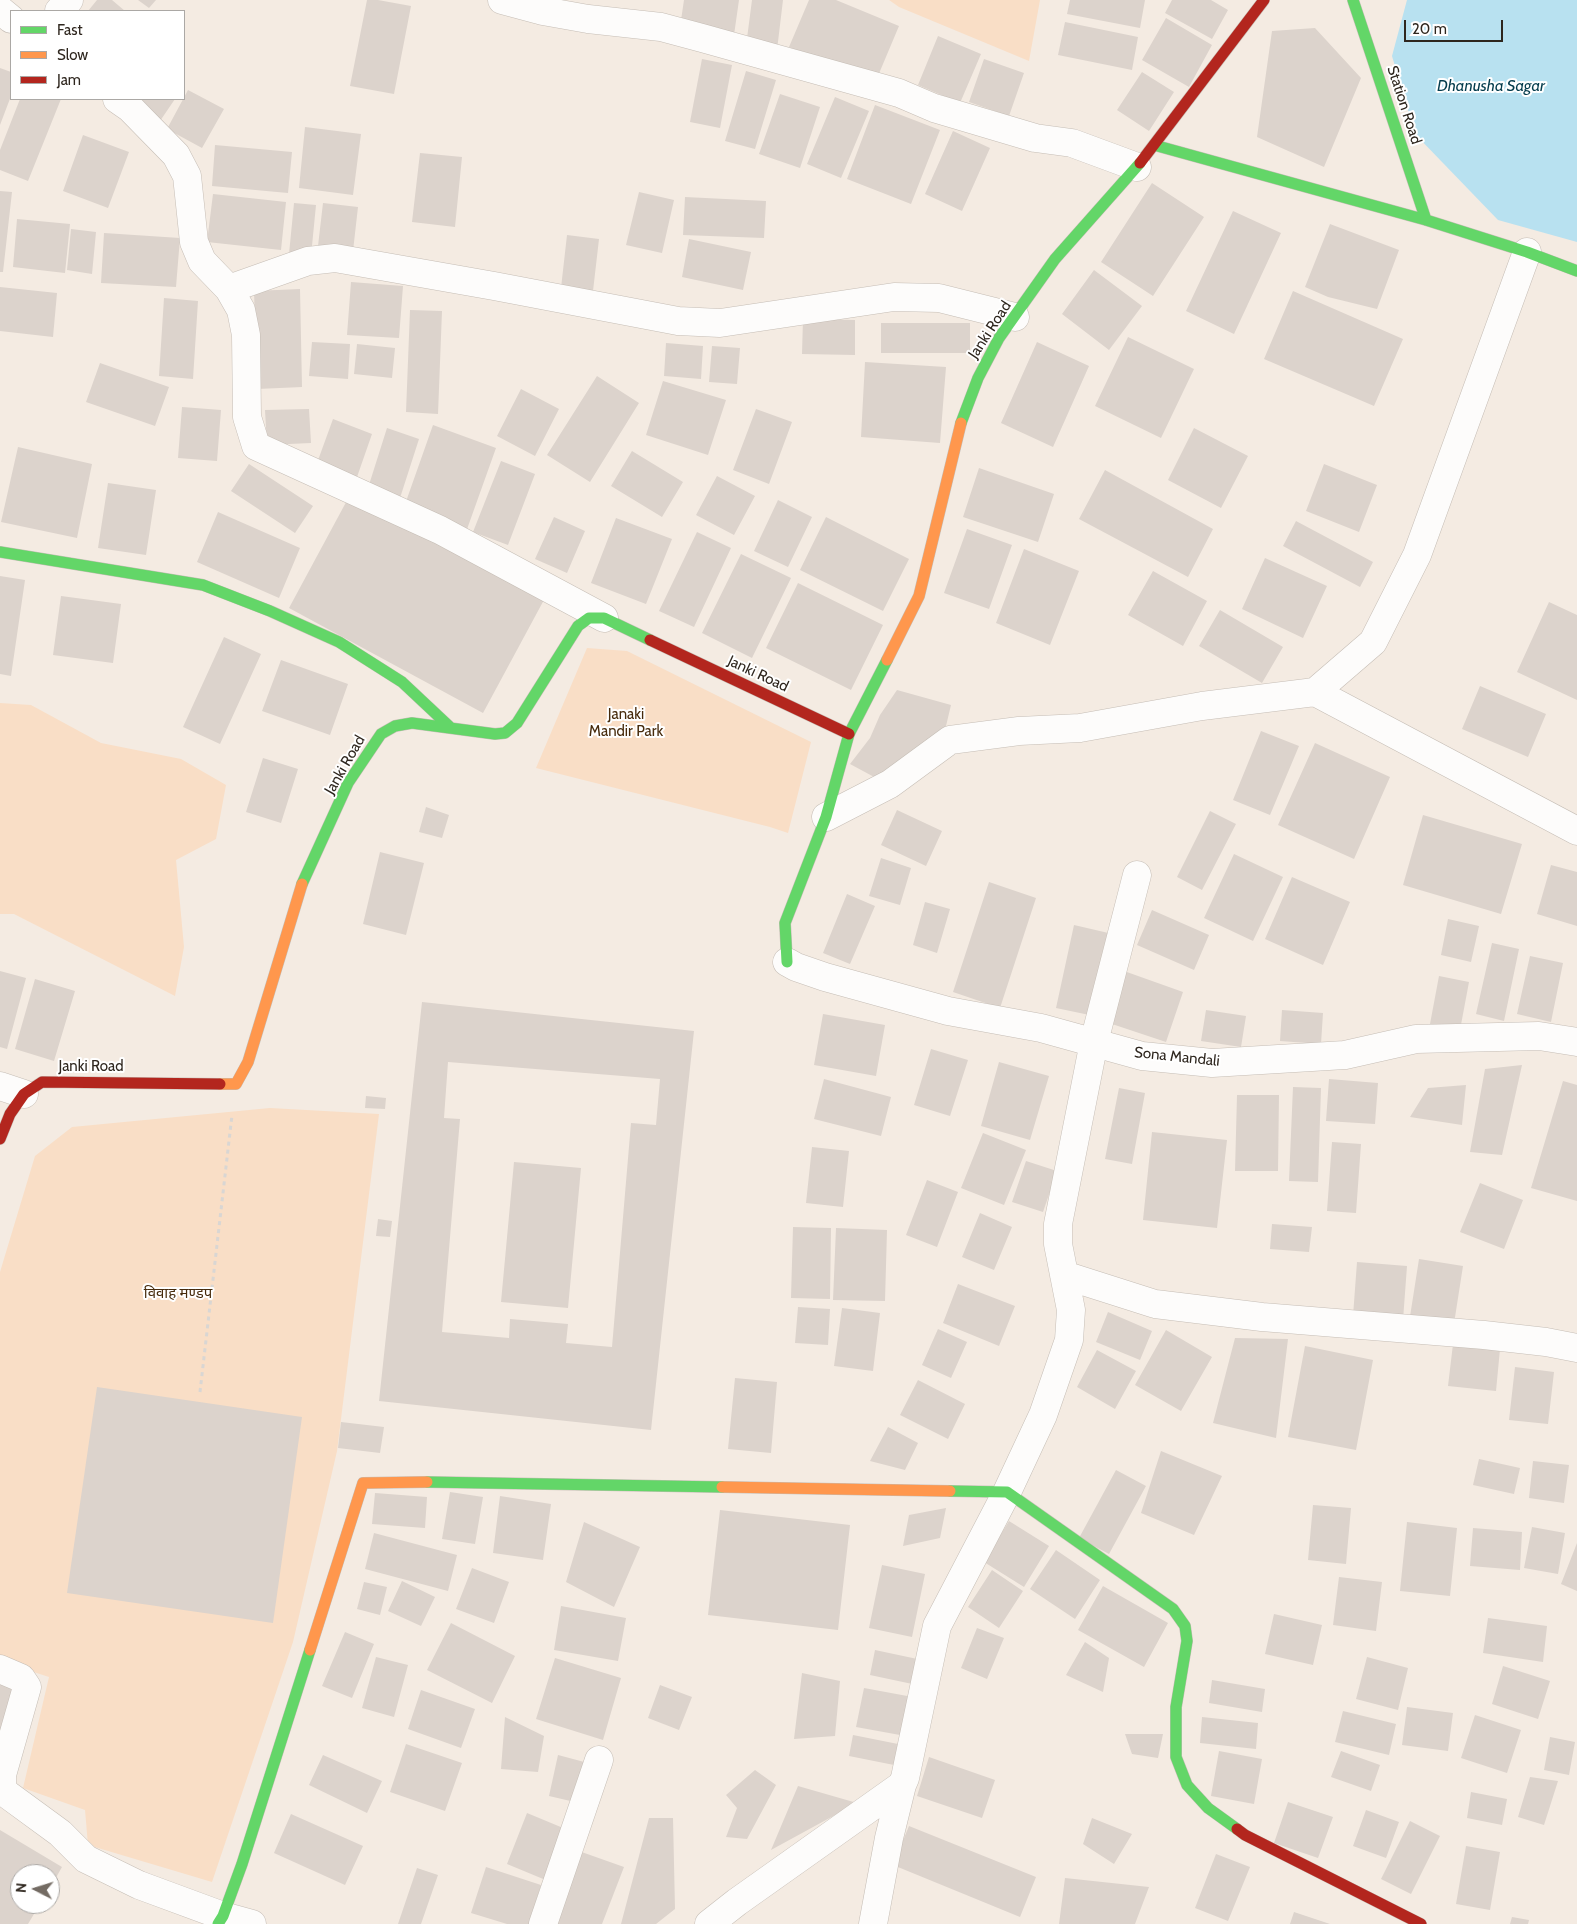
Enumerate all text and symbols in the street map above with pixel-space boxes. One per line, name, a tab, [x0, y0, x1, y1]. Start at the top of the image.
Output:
legend	[10, 10, 185, 100]
scale bar	[1407, 10, 1506, 42]
text: 20 m	[1412, 20, 1447, 38]
text: Fast	[57, 21, 82, 39]
text: Slow	[57, 46, 88, 64]
street label: Station Road	[1383, 64, 1425, 146]
text: Jam	[57, 71, 81, 89]
water label: Dhanusha Sagar	[1437, 76, 1545, 96]
street label: Janki Road	[965, 298, 1015, 362]
street label: Janki Road	[725, 652, 791, 696]
park label: Janaki Mandir Park	[589, 706, 663, 741]
street label: Janki Road	[321, 732, 369, 798]
street label: Sona Mandali	[1133, 1044, 1221, 1070]
street label: Janki Road	[58, 1058, 124, 1076]
park label: विवाह मण्डप	[144, 1285, 212, 1303]
north arrow	[10, 1864, 60, 1914]
text: N	[12, 1882, 30, 1893]

